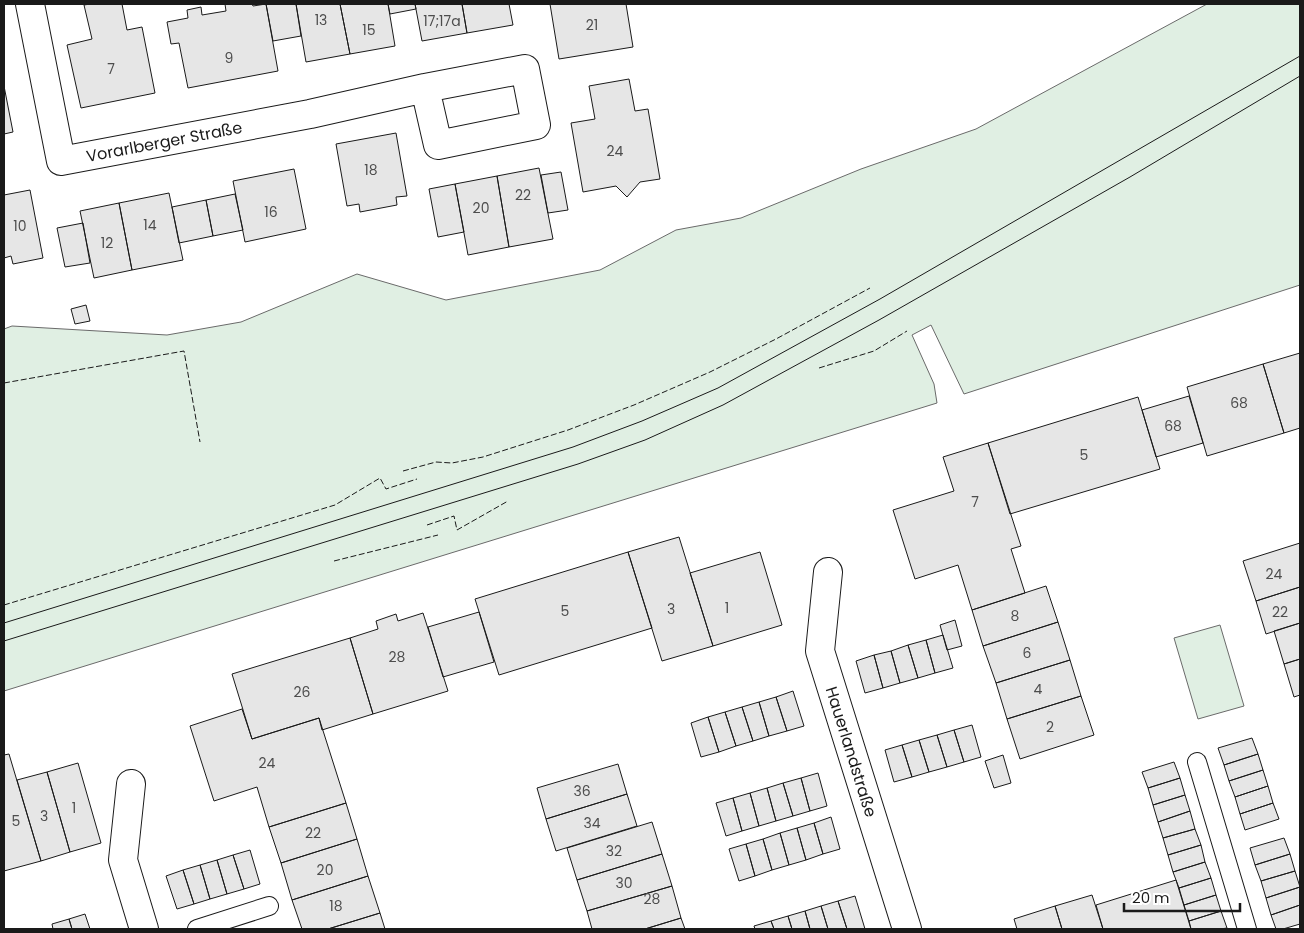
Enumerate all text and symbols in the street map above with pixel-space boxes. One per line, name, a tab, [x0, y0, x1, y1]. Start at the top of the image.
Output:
house number: 13	[315, 10, 327, 30]
house number: 17;17a	[423, 11, 461, 31]
house number: 21	[586, 15, 598, 35]
house number: 15	[362, 20, 376, 40]
house number: 9	[225, 48, 233, 68]
house number: 7	[107, 59, 115, 79]
street label: Vorarlberger Straße	[84, 116, 244, 168]
house number: 24	[607, 141, 624, 161]
house number: 18	[364, 160, 378, 180]
house number: 22	[515, 185, 531, 205]
house number: 20	[473, 198, 489, 218]
house number: 16	[264, 202, 278, 222]
house number: 14	[143, 215, 157, 235]
house number: 10	[13, 216, 27, 236]
house number: 12	[101, 233, 113, 253]
house number: 68	[1230, 393, 1248, 413]
house number: 68	[1164, 416, 1182, 436]
house number: 5	[1080, 445, 1088, 465]
house number: 7	[971, 492, 979, 512]
house number: 24	[1266, 564, 1283, 584]
house number: 1	[725, 598, 729, 618]
house number: 3	[667, 599, 675, 619]
house number: 5	[561, 601, 569, 621]
house number: 22	[1272, 602, 1288, 622]
house number: 8	[1011, 606, 1020, 626]
house number: 6	[1023, 643, 1032, 663]
house number: 28	[389, 647, 406, 667]
house number: 4	[1034, 679, 1043, 699]
house number: 26	[294, 682, 311, 702]
street label: Hauerlandstraße	[820, 684, 882, 820]
house number: 2	[1046, 717, 1054, 737]
house number: 24	[259, 753, 276, 773]
house number: 36	[573, 781, 591, 801]
house number: 1	[72, 798, 76, 818]
house number: 3	[40, 806, 48, 826]
house number: 5	[12, 811, 20, 831]
house number: 34	[583, 813, 601, 833]
house number: 22	[305, 823, 321, 843]
house number: 32	[606, 841, 622, 861]
house number: 20	[317, 860, 333, 880]
house number: 30	[615, 873, 633, 893]
scale bar	[1124, 880, 1240, 912]
text: 20 m	[1132, 887, 1170, 908]
house number: 28	[644, 889, 661, 909]
house number: 18	[329, 896, 343, 916]

